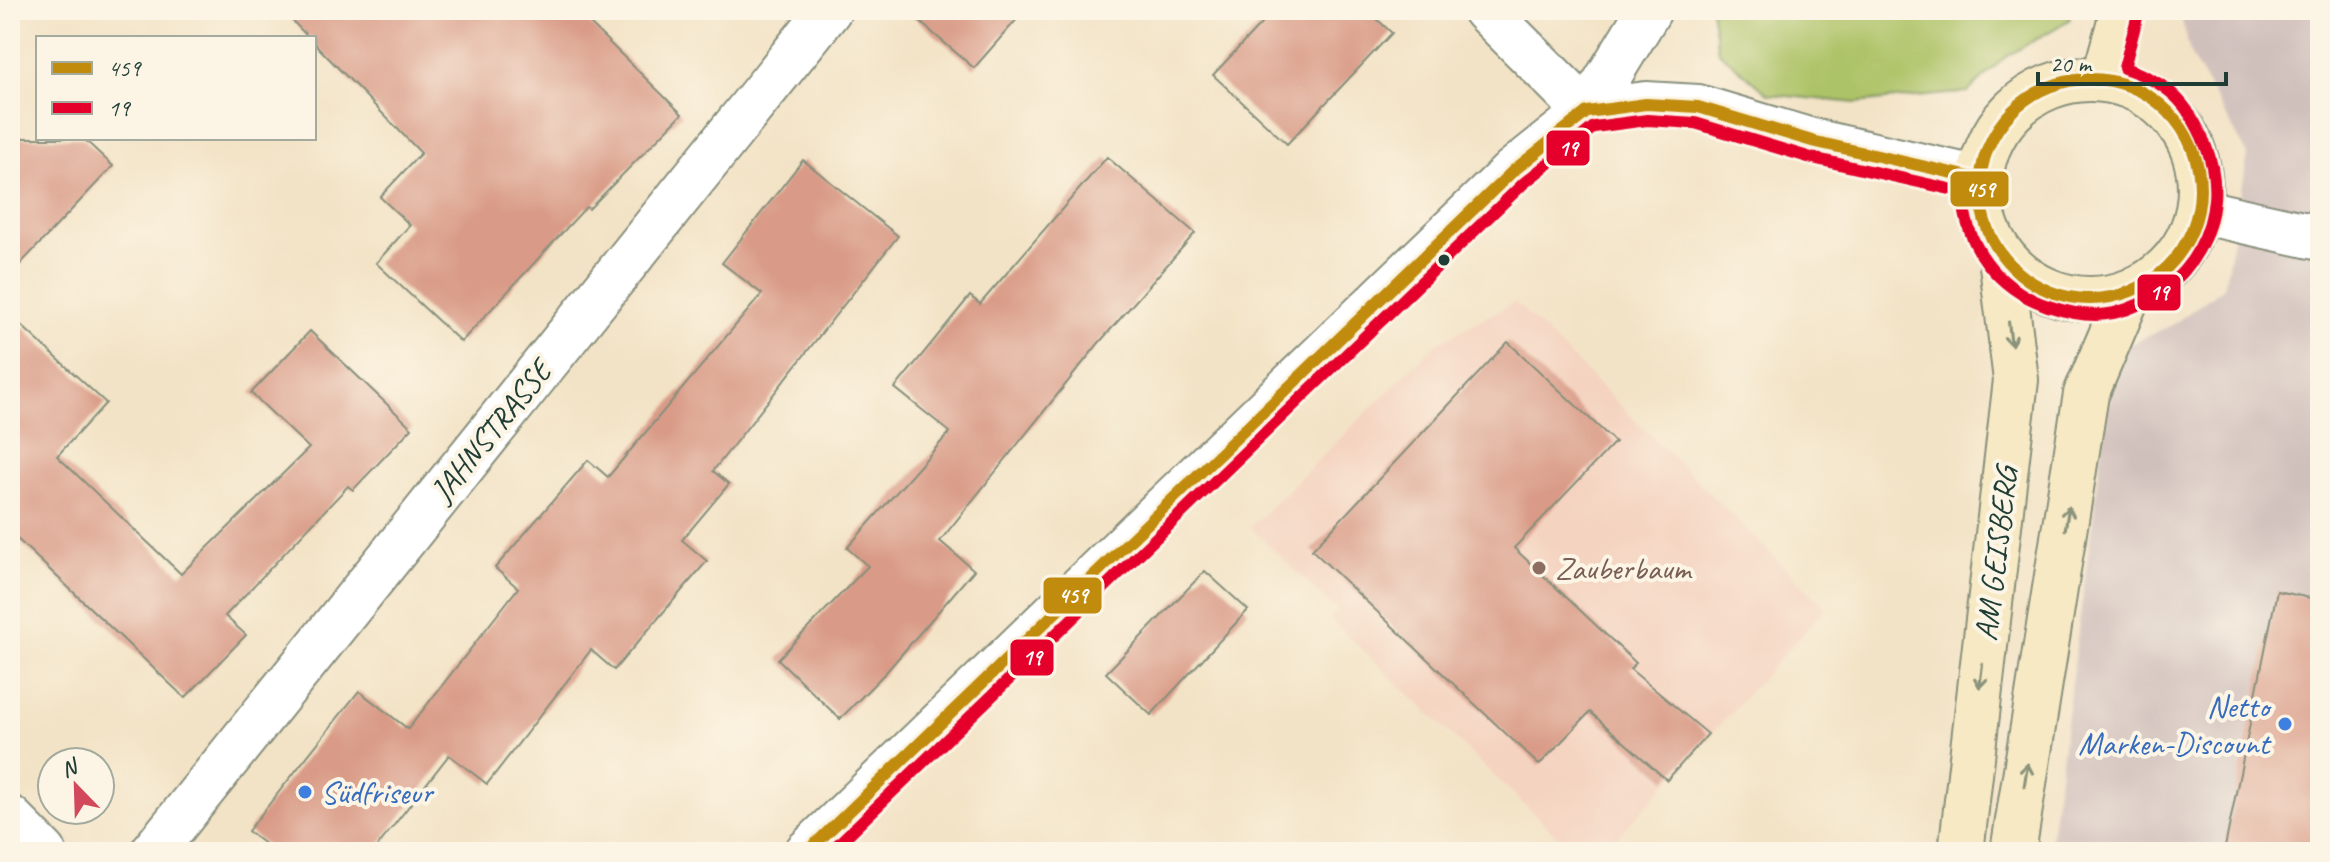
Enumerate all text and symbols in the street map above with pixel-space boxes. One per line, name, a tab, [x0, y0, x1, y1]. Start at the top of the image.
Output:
legend	[36, 36, 316, 140]
scale bar	[2038, 36, 2226, 86]
text: 20 m	[2050, 49, 2093, 79]
text: 459	[108, 53, 143, 83]
text: 19	[108, 93, 132, 123]
line badge: 19	[1545, 129, 1591, 167]
text: 19	[1558, 135, 1580, 163]
line badge: 459	[1949, 170, 2010, 208]
text: 459	[1965, 176, 1997, 204]
unlabelled marker	[1436, 252, 1452, 268]
line badge: 19	[2136, 273, 2182, 312]
text: 19	[2149, 279, 2171, 307]
one-way arrow	[2003, 320, 2018, 347]
street label: JAHNSTRASSE	[420, 348, 563, 512]
street label: AM GEISBERG	[1965, 461, 2027, 643]
one-way arrow	[2060, 506, 2075, 531]
place label: Zauberbaum	[1555, 548, 1693, 589]
marker: Zauberbaum	[1530, 559, 1548, 577]
line badge: 459	[1042, 576, 1103, 615]
text: 459	[1058, 582, 1090, 610]
line badge: 19	[1009, 638, 1055, 677]
text: 19	[1022, 644, 1044, 672]
one-way arrow	[1974, 662, 1989, 689]
place label: Netto Marken-Discount	[2078, 686, 2273, 764]
marker: Netto Marken-Discount	[2276, 715, 2294, 733]
north arrow	[36, 746, 116, 826]
text: N	[57, 752, 83, 784]
one-way arrow	[2019, 763, 2034, 788]
place label: Südfriseur	[321, 772, 435, 813]
marker: Südfriseur	[296, 783, 314, 801]

